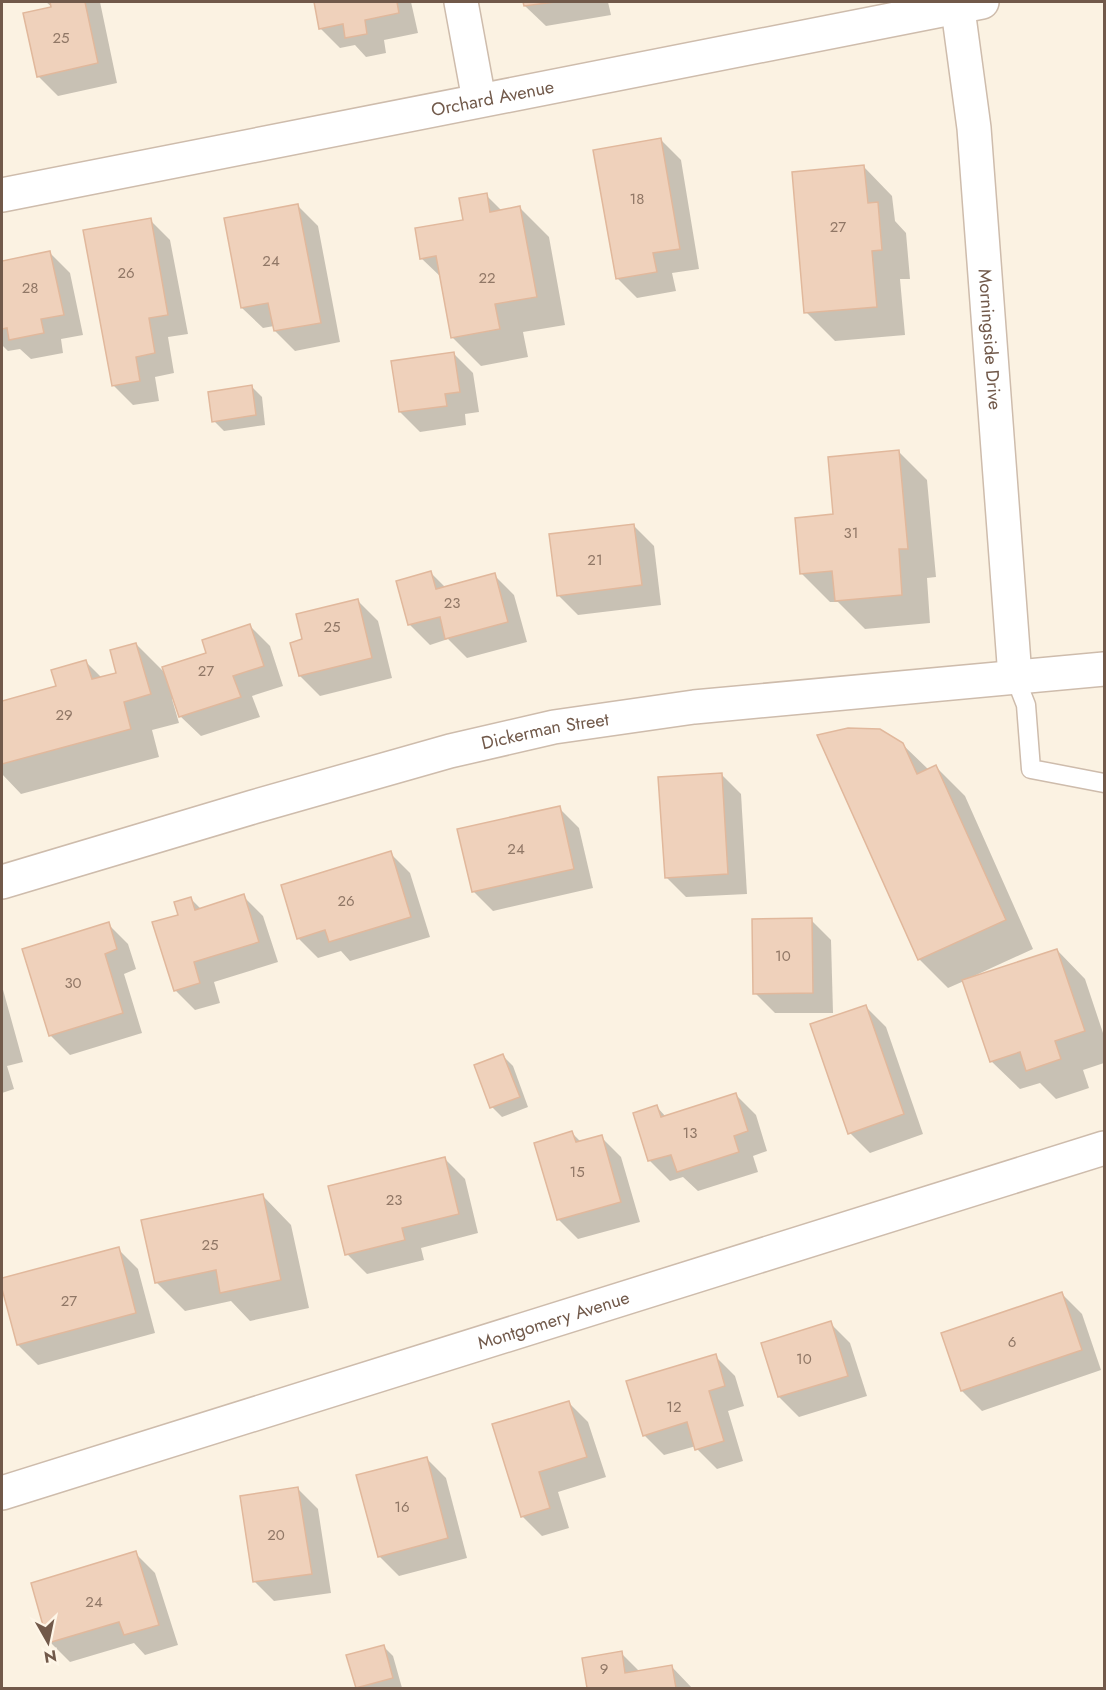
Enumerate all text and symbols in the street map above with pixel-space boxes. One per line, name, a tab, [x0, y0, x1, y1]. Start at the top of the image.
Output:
house number: 25	[53, 27, 70, 49]
street label: Orchard Avenue	[429, 74, 556, 123]
house number: 18	[630, 188, 644, 210]
house number: 27	[830, 216, 846, 238]
house number: 24	[262, 250, 280, 272]
house number: 26	[117, 262, 135, 284]
house number: 22	[478, 267, 496, 289]
street label: Morningside Drive	[972, 268, 1008, 411]
house number: 28	[22, 277, 38, 299]
house number: 31	[844, 522, 858, 544]
house number: 21	[587, 549, 603, 571]
house number: 23	[444, 592, 460, 614]
house number: 25	[324, 616, 341, 638]
house number: 27	[198, 660, 214, 682]
house number: 29	[55, 704, 73, 726]
street label: Dickerman Street	[479, 706, 611, 756]
house number: 24	[507, 838, 525, 860]
house number: 26	[337, 890, 355, 912]
house number: 10	[775, 945, 791, 967]
house number: 30	[64, 972, 82, 994]
house number: 13	[683, 1122, 697, 1144]
house number: 15	[569, 1161, 585, 1183]
house number: 23	[386, 1189, 402, 1211]
house number: 25	[202, 1234, 219, 1256]
street label: Montgomery Avenue	[474, 1284, 633, 1356]
house number: 27	[61, 1290, 77, 1312]
house number: 6	[1008, 1331, 1016, 1353]
house number: 10	[796, 1348, 812, 1370]
house number: 12	[666, 1396, 682, 1418]
house number: 16	[394, 1496, 410, 1518]
house number: 20	[267, 1524, 285, 1546]
house number: 24	[85, 1591, 103, 1613]
north arrow	[18, 1612, 78, 1672]
text: N	[42, 1644, 58, 1669]
house number: 9	[600, 1658, 608, 1680]

